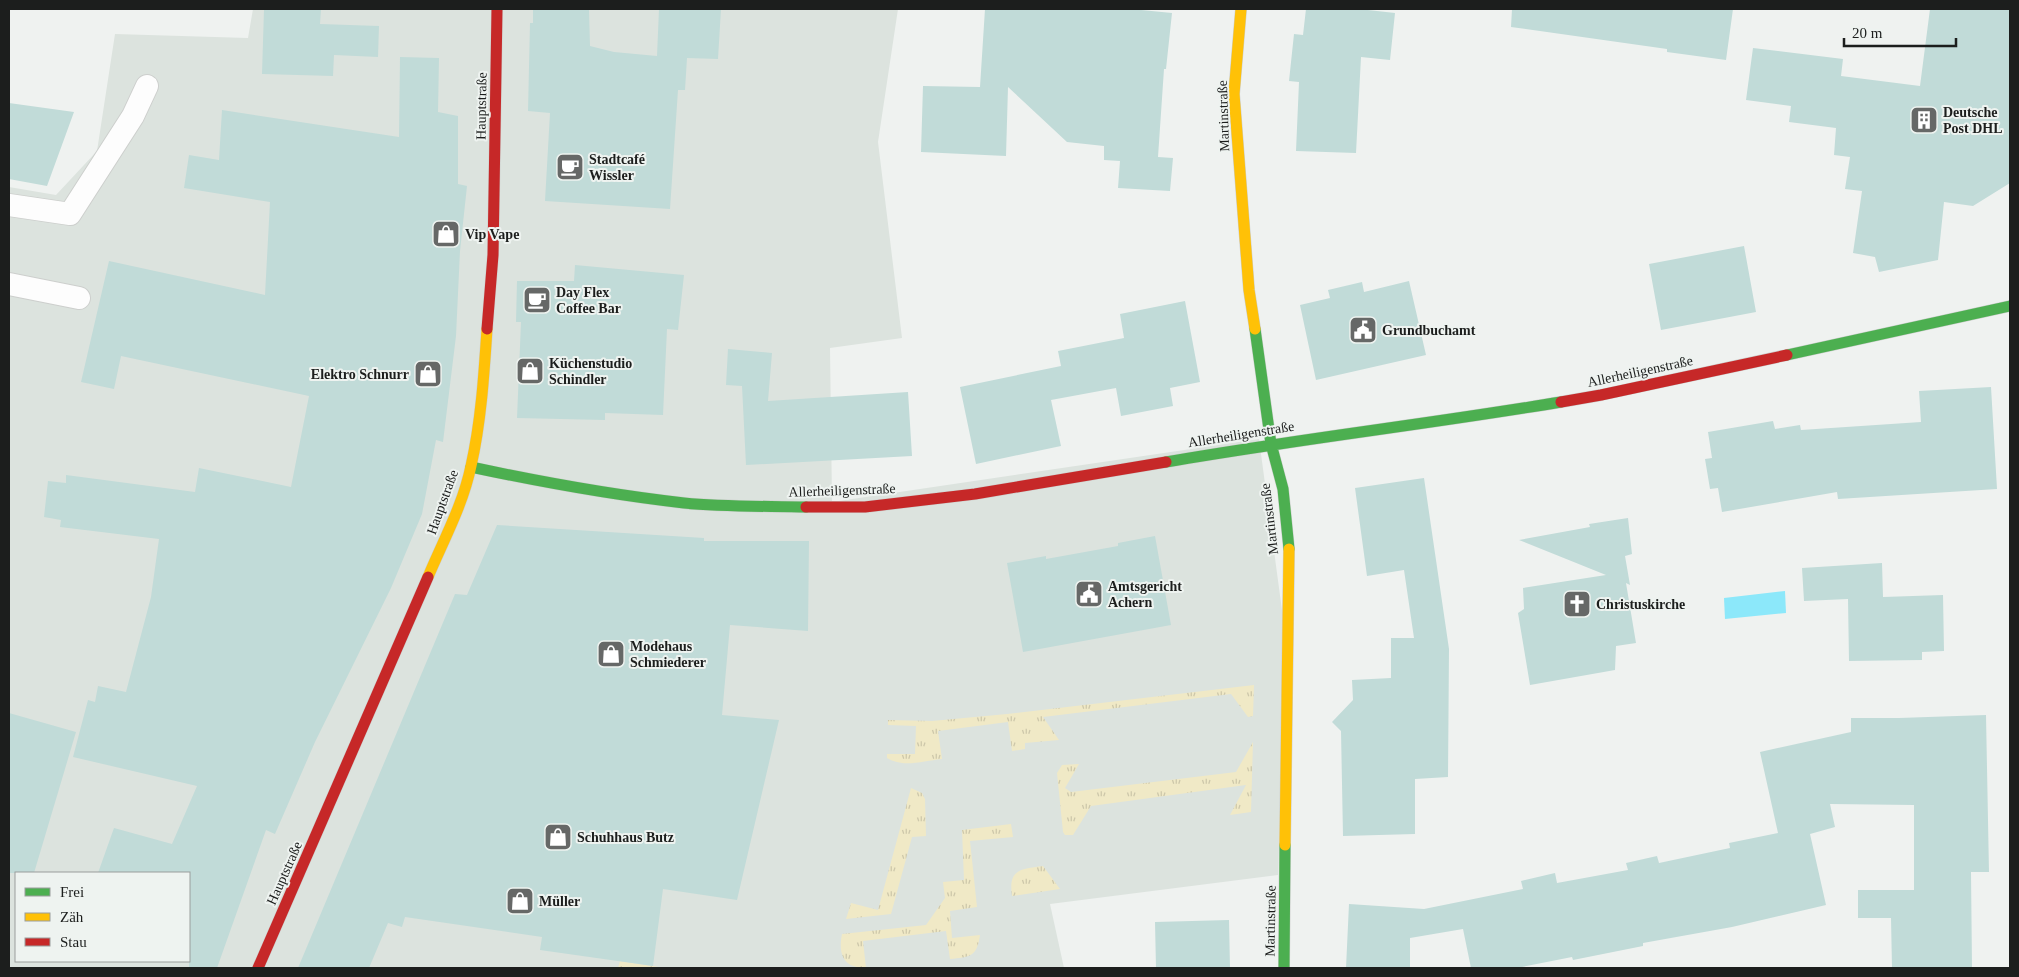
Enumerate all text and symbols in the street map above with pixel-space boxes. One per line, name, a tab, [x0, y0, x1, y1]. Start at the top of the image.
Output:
scale bar	[1844, 15, 1956, 47]
text: 20 m	[1852, 25, 1883, 41]
street label: Hauptstraße	[473, 72, 490, 140]
street label: Martinstraße	[1215, 80, 1232, 152]
building icon: Deutsche Post DHL	[1909, 105, 1939, 135]
place label: Deutsche Post DHL	[1943, 105, 2003, 136]
cafe icon: Stadtcafé Wissler	[555, 152, 585, 182]
place label: Stadtcafé Wissler	[589, 152, 645, 183]
shop icon: Vip Vape	[431, 219, 461, 249]
place label: Vip Vape	[465, 227, 519, 242]
cafe icon: Day Flex Coffee Bar	[522, 285, 552, 315]
place label: Day Flex Coffee Bar	[556, 285, 621, 316]
public building icon: Grundbuchamt	[1348, 315, 1378, 345]
place label: Grundbuchamt	[1382, 323, 1476, 338]
street label: Allerheiligenstraße	[1586, 353, 1694, 390]
shop icon: Küchenstudio Schindler	[515, 356, 545, 386]
place label: Küchenstudio Schindler	[549, 356, 632, 387]
shop icon: Elektro Schnurr	[413, 359, 443, 389]
place label: Elektro Schnurr	[311, 367, 409, 382]
street label: Allerheiligenstraße	[1187, 419, 1295, 450]
street label: Hauptstraße	[424, 468, 461, 537]
street label: Allerheiligenstraße	[788, 481, 896, 500]
street label: Martinstraße	[1258, 483, 1281, 555]
public building icon: Amtsgericht Achern	[1074, 579, 1104, 609]
place label: Amtsgericht Achern	[1108, 579, 1182, 610]
church icon: Christuskirche	[1562, 589, 1592, 619]
place label: Christuskirche	[1596, 597, 1685, 612]
shop icon: Modehaus Schmiederer	[596, 639, 626, 669]
place label: Modehaus Schmiederer	[630, 639, 706, 670]
shop icon: Schuhhaus Butz	[543, 822, 573, 852]
place label: Schuhhaus Butz	[577, 830, 674, 845]
street label: Hauptstraße	[264, 839, 305, 907]
legend	[15, 872, 190, 962]
text: Frei	[60, 884, 84, 900]
street label: Martinstraße	[1262, 885, 1279, 957]
shop icon: Müller	[505, 886, 535, 916]
place label: Müller	[539, 894, 580, 909]
text: Zäh	[60, 909, 84, 925]
text: Stau	[60, 934, 87, 950]

